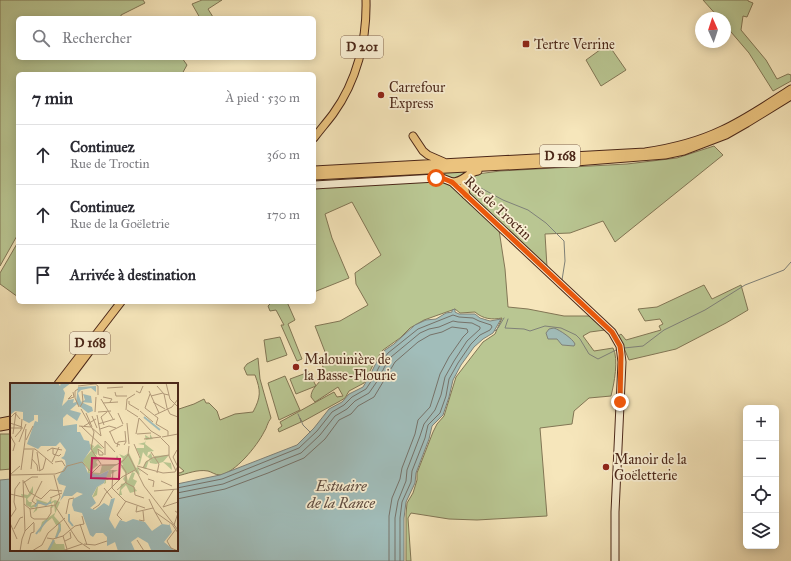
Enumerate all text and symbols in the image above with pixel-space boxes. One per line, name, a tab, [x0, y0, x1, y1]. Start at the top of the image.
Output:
north arrow	[695, 12, 731, 48]
search box	[16, 16, 316, 60]
icon: search	[30, 27, 52, 49]
text: Rechercher	[62, 29, 132, 47]
road number: D 201	[341, 36, 383, 58]
place label: Tertre Verrine	[534, 36, 615, 53]
marker: Tertre Verrine	[521, 39, 531, 49]
place label: Carrefour Express	[389, 79, 446, 112]
text: 7 min	[32, 88, 73, 109]
text: À pied · 530 m	[226, 90, 300, 106]
marker: Carrefour Express	[376, 90, 386, 100]
text: Continuez	[70, 138, 135, 156]
icon: ahead	[32, 144, 54, 166]
road number: D 168	[540, 145, 580, 167]
text: 360 m	[267, 147, 300, 163]
text: Rue de Troctin	[70, 156, 150, 172]
route start	[427, 169, 445, 187]
street label: Rue de Troctin	[461, 173, 535, 244]
text: Continuez	[70, 198, 135, 216]
icon: ahead	[32, 204, 54, 226]
text: 170 m	[267, 207, 300, 223]
text: Rue de la Goëletrie	[70, 216, 170, 232]
icon: arrive	[32, 264, 54, 286]
text: Arrivée à destination	[70, 266, 196, 284]
road number: D 168	[70, 332, 110, 354]
place label: Malouinière de la Basse-Flourie	[304, 351, 396, 384]
marker: Malouinière de la Basse-Flourie	[291, 362, 301, 372]
inset map	[10, 383, 178, 551]
route end	[611, 393, 629, 411]
map controls	[743, 405, 779, 549]
button: +	[743, 405, 779, 441]
button: −	[743, 441, 779, 477]
place label: Manoir de la Goëletterie	[614, 451, 687, 484]
marker: Manoir de la Goëletterie	[601, 462, 611, 472]
water label: Estuaire de la Rance	[306, 477, 375, 512]
button: locate	[743, 477, 779, 513]
button: layers	[743, 513, 779, 549]

